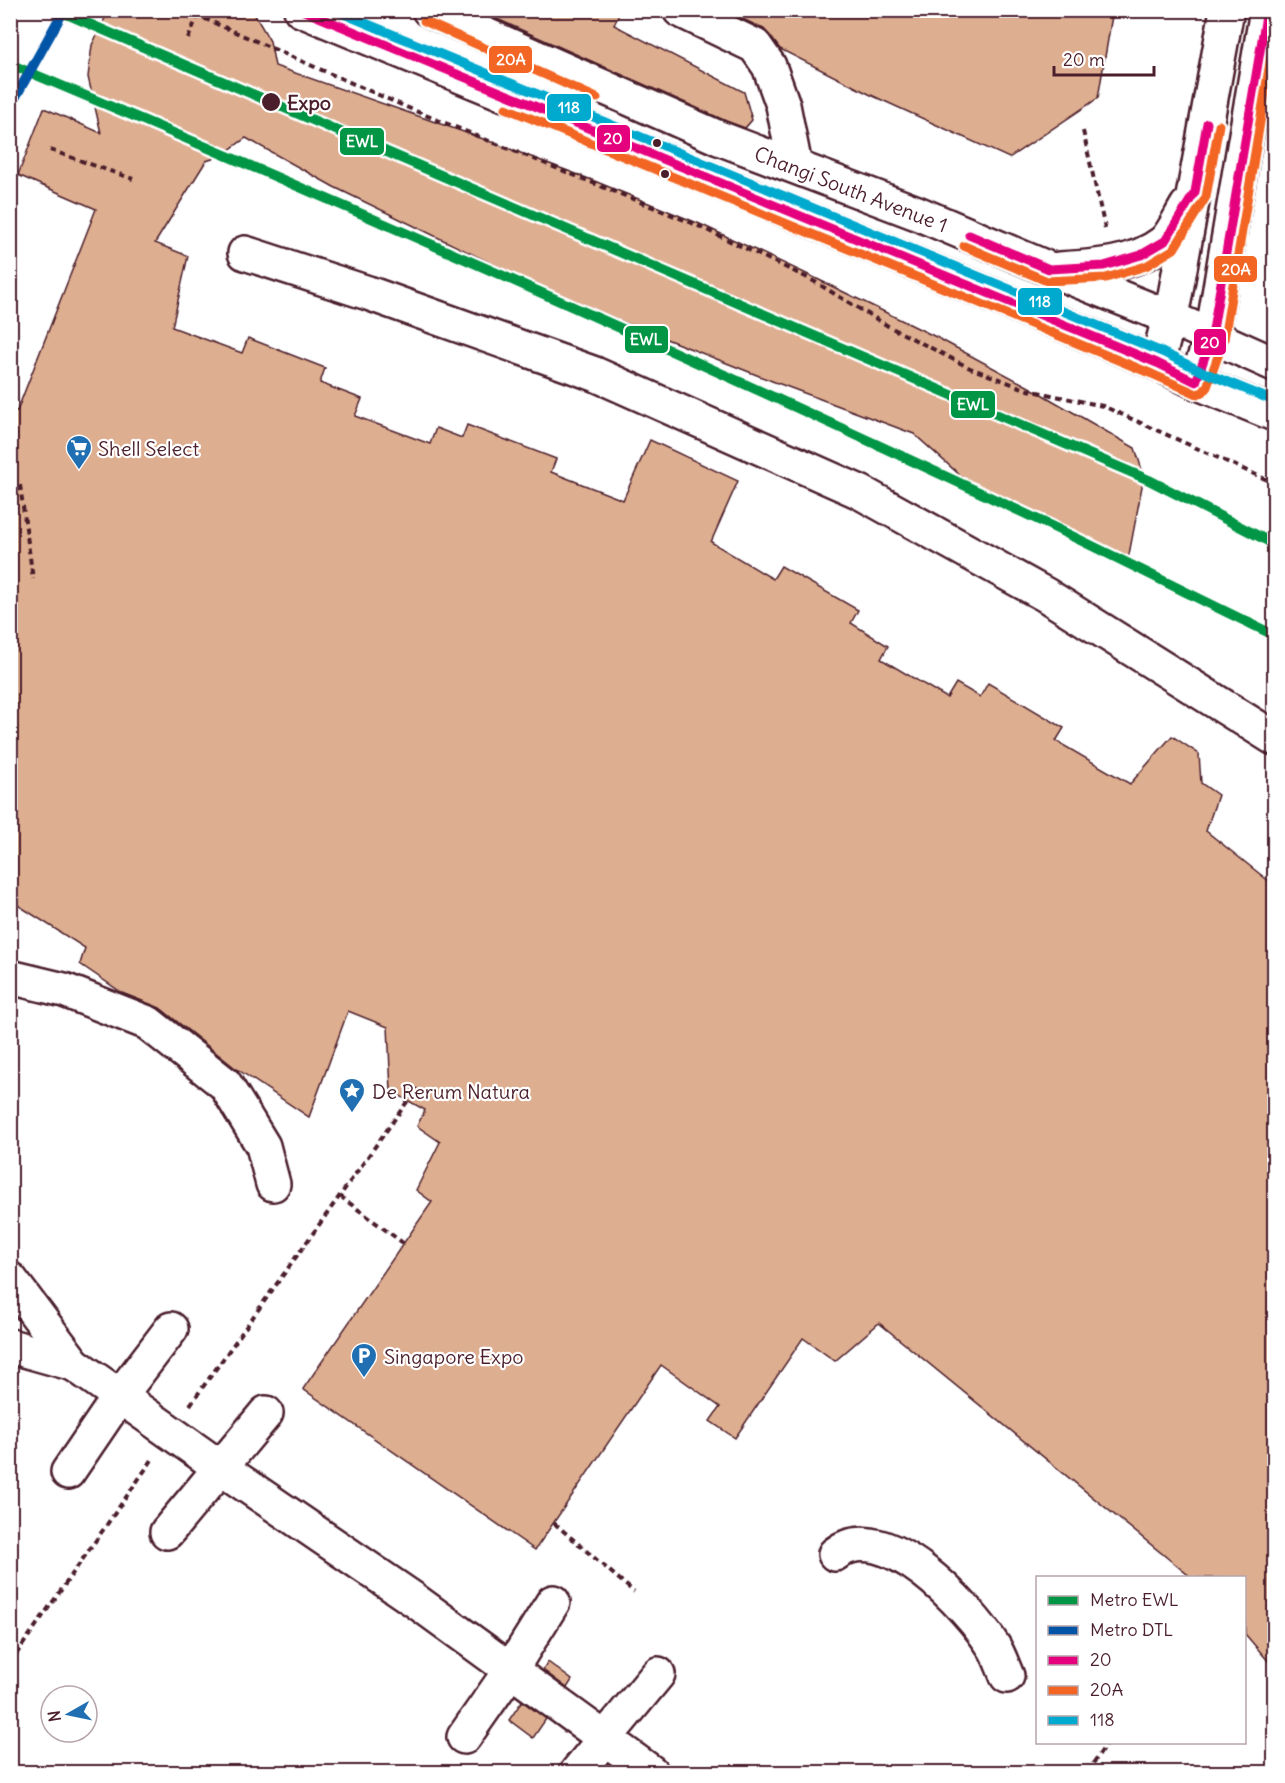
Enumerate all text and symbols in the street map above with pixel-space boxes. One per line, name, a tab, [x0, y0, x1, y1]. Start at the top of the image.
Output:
scale bar	[1054, 39, 1154, 77]
line badge: 20A	[488, 45, 533, 74]
text: 20 m	[1063, 48, 1105, 71]
text: 20A	[496, 49, 526, 69]
place label: Expo	[287, 90, 331, 115]
marker: Expo	[260, 91, 282, 113]
line badge: 118	[546, 93, 592, 122]
text: 118	[558, 97, 580, 117]
line badge: 20	[596, 124, 631, 153]
line badge: EWL	[339, 127, 385, 156]
text: 20	[603, 128, 623, 148]
text: EWL	[346, 131, 379, 151]
unlabelled marker	[651, 137, 663, 149]
street label: Changi South Avenue 1	[751, 141, 951, 237]
unlabelled marker	[659, 168, 671, 180]
line badge: 20A	[1213, 255, 1258, 283]
text: 20A	[1221, 259, 1251, 279]
line badge: 118	[1017, 287, 1063, 316]
text: 118	[1029, 291, 1051, 311]
line badge: EWL	[624, 325, 669, 354]
line badge: 20	[1193, 328, 1227, 356]
text: EWL	[630, 329, 663, 349]
text: 20	[1200, 332, 1220, 352]
line badge: EWL	[950, 390, 996, 419]
text: EWL	[957, 394, 990, 414]
supermarket icon: Shell Select	[64, 433, 94, 471]
place label: Shell Select	[98, 436, 199, 461]
place icon: De Rerum Natura	[337, 1076, 367, 1114]
place label: De Rerum Natura	[372, 1079, 530, 1104]
parking icon: Singapore Expo	[349, 1341, 379, 1379]
place label: Singapore Expo	[384, 1344, 524, 1369]
legend	[1036, 1576, 1246, 1744]
text: Metro EWL	[1090, 1588, 1179, 1611]
text: Metro DTL	[1090, 1618, 1173, 1641]
text: 20	[1090, 1648, 1112, 1671]
text: 20A	[1090, 1678, 1123, 1701]
north arrow	[39, 1684, 99, 1744]
text: 118	[1090, 1708, 1115, 1731]
text: N	[43, 1709, 65, 1723]

